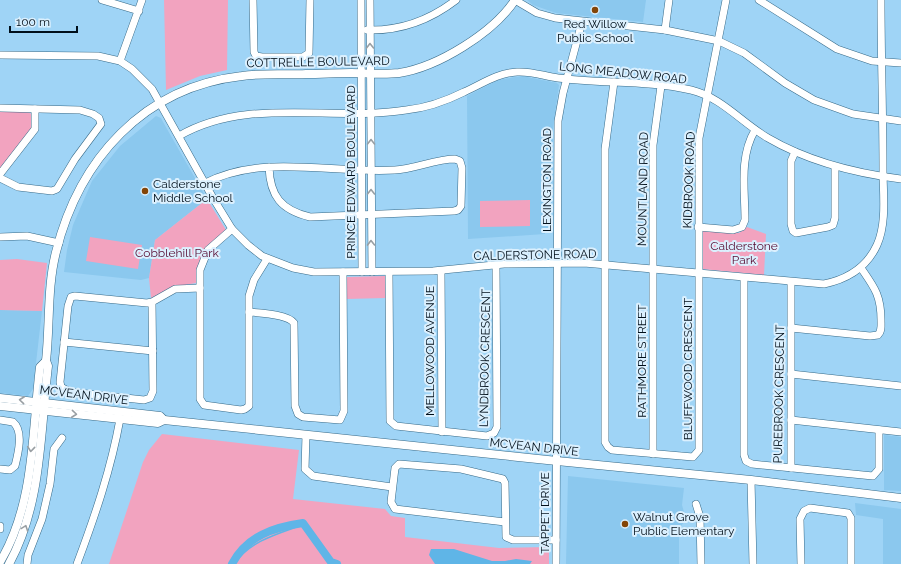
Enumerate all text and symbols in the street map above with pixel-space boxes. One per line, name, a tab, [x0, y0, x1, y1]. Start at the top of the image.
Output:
marker: Red Willow Public School	[590, 5, 600, 15]
scale bar	[10, 8, 77, 34]
text: 100 m	[16, 15, 50, 29]
place label: Red Willow Public School	[557, 17, 634, 45]
one-way arrow	[366, 43, 374, 49]
street label: COTTRELLE BOULEVARD	[246, 54, 390, 70]
street label: LONG MEADOW ROAD	[559, 59, 688, 87]
street label: PRINCE EDWARD BOULEVARD	[344, 85, 358, 259]
street label: LEXINGTON ROAD	[540, 128, 554, 232]
street label: MOUNTLAND ROAD	[635, 131, 651, 246]
street label: KIDBROOK ROAD	[680, 131, 698, 229]
one-way arrow	[367, 139, 375, 145]
place label: Calderstone Middle School	[153, 177, 234, 205]
marker: Calderstone Middle School	[140, 186, 150, 196]
one-way arrow	[367, 189, 375, 195]
park label: Calderstone Park	[710, 239, 778, 267]
one-way arrow	[367, 240, 376, 246]
park label: Cobblehill Park	[135, 246, 220, 260]
street label: CALDERSTONE ROAD	[473, 247, 597, 263]
street label: MELLOWOOD AVENUE	[423, 286, 437, 416]
street label: LYNDBROOK CRESCENT	[477, 288, 493, 427]
street label: BLUFFWOOD CRESCENT	[681, 297, 695, 440]
street label: RATHMORE STREET	[635, 304, 649, 418]
street label: PUREBROOK CRESCENT	[771, 324, 787, 464]
street label: MCVEAN DRIVE	[39, 383, 129, 407]
one-way arrow	[19, 396, 25, 405]
one-way arrow	[71, 410, 77, 419]
street label: MCVEAN DRIVE	[489, 435, 579, 459]
one-way arrow	[27, 446, 36, 452]
street label: TAPPET DRIVE	[538, 472, 552, 554]
place label: Walnut Grove Public Elementary	[633, 510, 735, 538]
marker: Walnut Grove Public Elementary	[620, 519, 630, 529]
one-way arrow	[20, 525, 28, 532]

